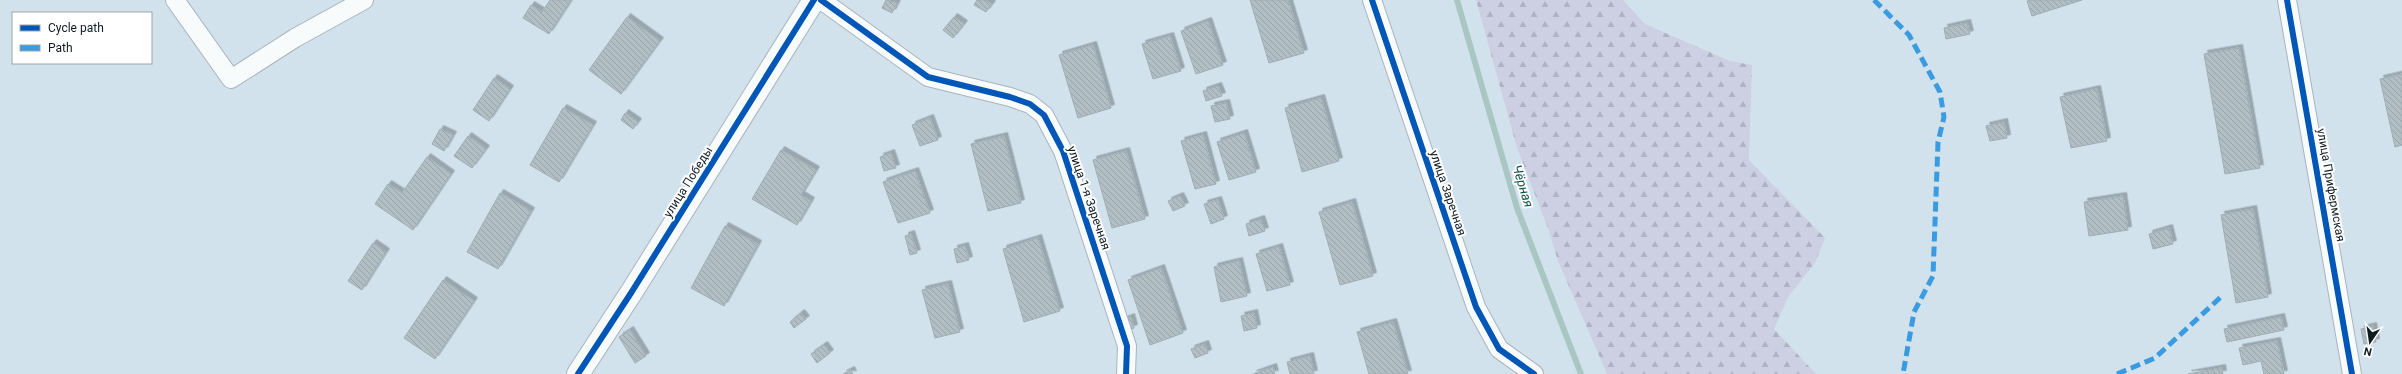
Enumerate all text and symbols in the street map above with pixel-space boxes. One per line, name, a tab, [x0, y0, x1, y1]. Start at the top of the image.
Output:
legend	[12, 12, 152, 64]
text: Cycle path	[48, 21, 104, 35]
text: Path	[48, 41, 73, 55]
street label: улица Прифермская	[2314, 127, 2348, 243]
street label: улица Победы	[661, 144, 715, 220]
street label: улица 1-я Заречная	[1065, 144, 1113, 252]
street label: улица Заречная	[1427, 149, 1469, 237]
water label: Чёрная	[1509, 163, 1537, 209]
north arrow	[2350, 322, 2390, 362]
text: N	[2362, 344, 2373, 358]

